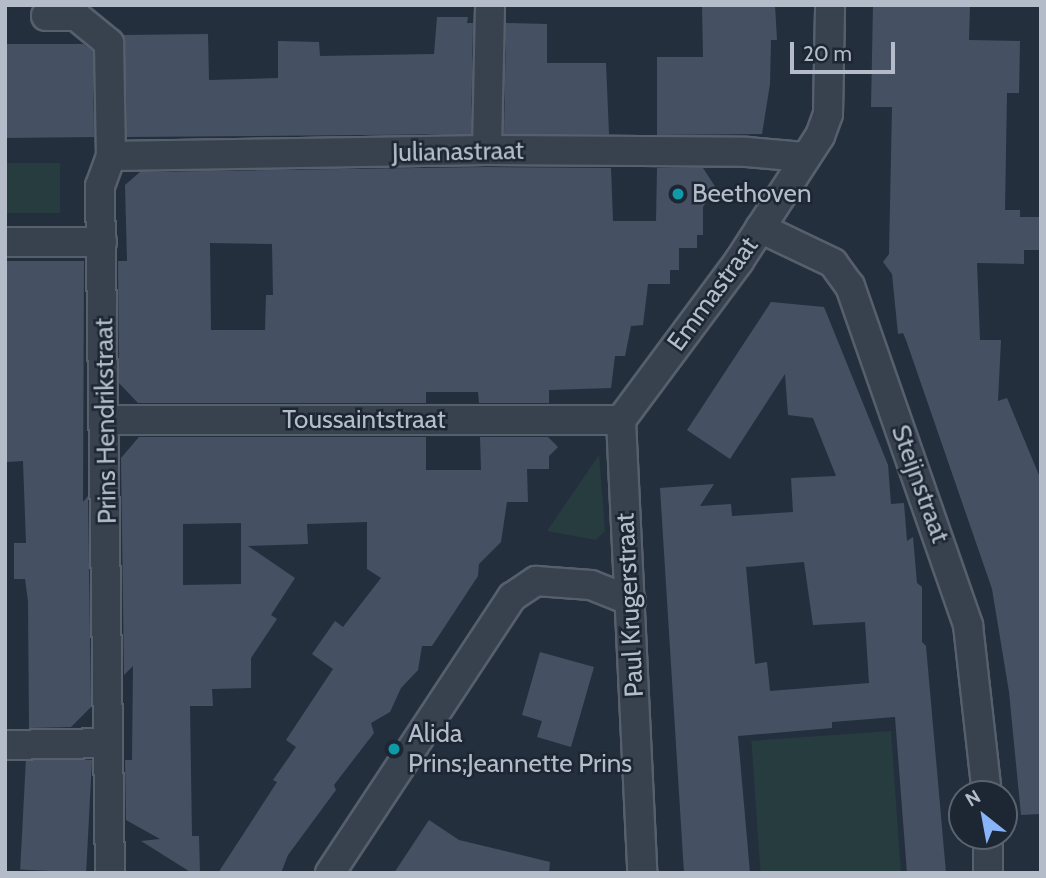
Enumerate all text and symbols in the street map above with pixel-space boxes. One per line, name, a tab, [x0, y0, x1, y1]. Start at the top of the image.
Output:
scale bar	[794, 28, 899, 72]
text: 20 m	[803, 41, 852, 66]
street label: Julianastraat	[392, 135, 524, 169]
place label: Beethoven	[692, 178, 811, 210]
marker: Beethoven	[670, 186, 686, 202]
street label: Emmastraat	[661, 231, 765, 357]
street label: Prins Hendrikstraat	[89, 318, 123, 524]
street label: Toussaintstraat	[282, 404, 446, 436]
street label: Steijnstraat	[884, 421, 956, 547]
street label: Paul Krugerstraat	[610, 512, 650, 698]
place label: Alida Prins;Jeannette Prins	[408, 718, 632, 780]
marker: Alida Prins;Jeannette Prins	[386, 741, 402, 757]
north arrow	[948, 780, 1018, 850]
text: N	[961, 785, 985, 812]

